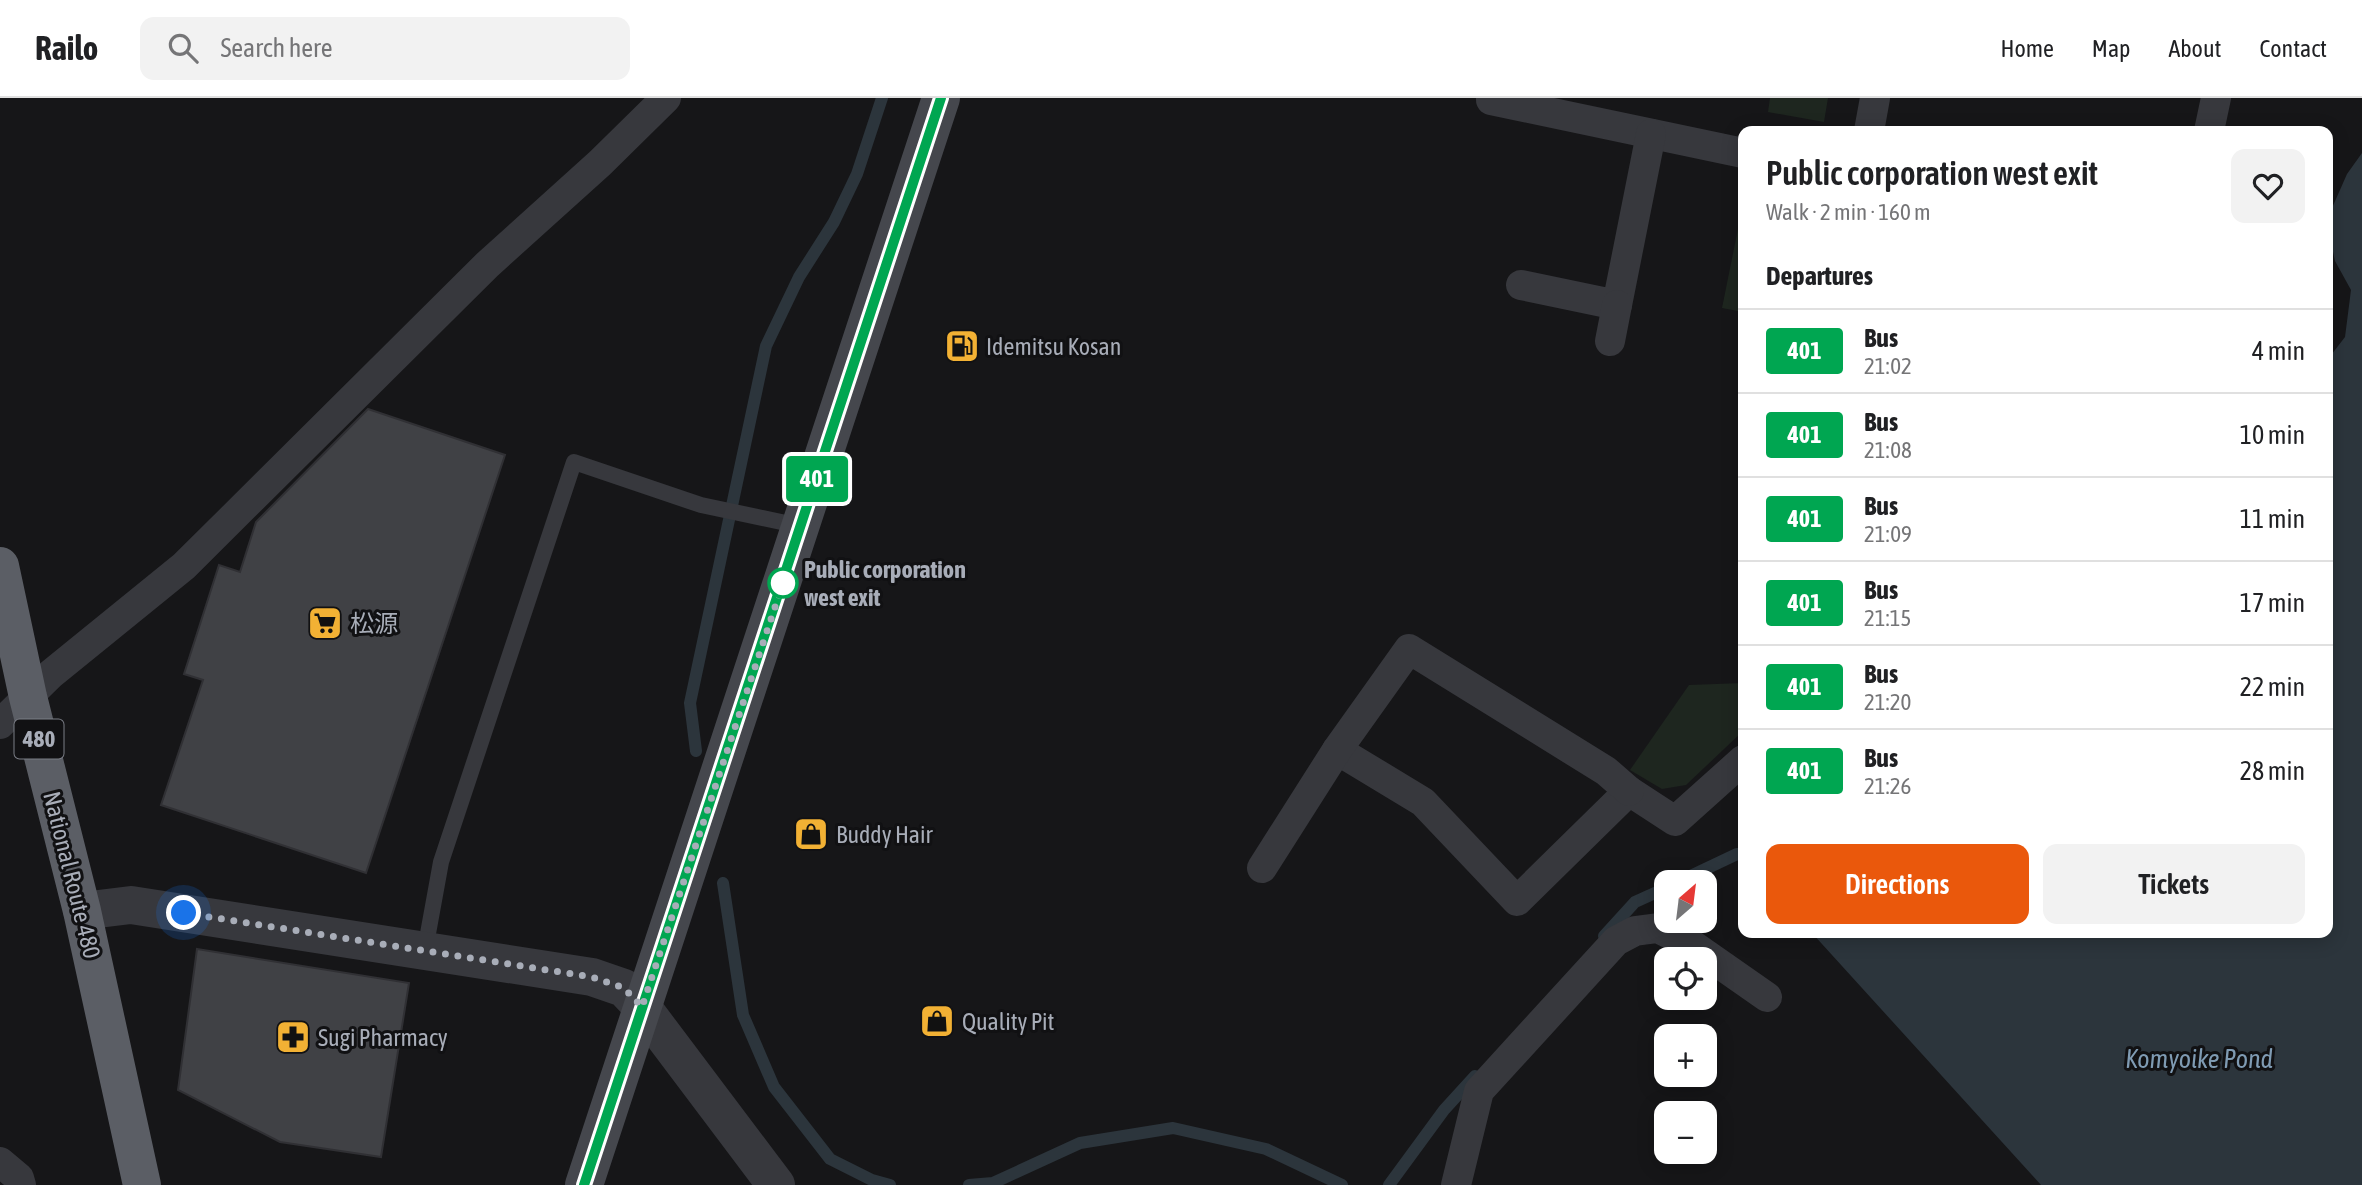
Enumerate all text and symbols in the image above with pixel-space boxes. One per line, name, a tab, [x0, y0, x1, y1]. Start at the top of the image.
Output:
search box	[140, 17, 630, 80]
text: Railo	[35, 29, 98, 67]
icon: search	[164, 29, 202, 67]
text: Search here	[220, 33, 333, 63]
text: Home	[2000, 35, 2054, 62]
text: Map	[2092, 35, 2130, 62]
text: About	[2168, 35, 2221, 62]
text: Contact	[2259, 35, 2327, 62]
button: heart	[2231, 149, 2305, 223]
text: Public corporation west exit	[1766, 154, 2098, 192]
text: Walk · 2 min · 160 m	[1766, 199, 1930, 225]
text: Departures	[1766, 261, 1873, 291]
text: Bus	[1864, 323, 1898, 353]
fuel station icon: Idemitsu Kosan	[943, 327, 981, 365]
place label: Idemitsu Kosan	[986, 333, 1121, 360]
text: 4 min	[2252, 336, 2305, 366]
text: 401	[1788, 337, 1821, 364]
text: 21:02	[1864, 353, 1912, 379]
text: Bus	[1864, 407, 1898, 437]
text: 10 min	[2240, 420, 2305, 450]
text: 401	[1788, 421, 1821, 448]
text: 21:08	[1864, 437, 1912, 463]
line badge: 401	[777, 456, 857, 502]
text: 401	[800, 465, 834, 492]
text: Bus	[1864, 491, 1898, 521]
text: 11 min	[2240, 504, 2305, 534]
text: 401	[1788, 505, 1821, 532]
text: 21:09	[1864, 521, 1912, 547]
place label: Public corporation west exit	[804, 556, 966, 611]
marker: Public corporation west exit	[768, 568, 798, 598]
text: Bus	[1864, 575, 1898, 605]
text: 17 min	[2240, 588, 2305, 618]
text: 401	[1788, 589, 1821, 616]
supermarket icon: 松源	[306, 604, 344, 642]
text: 21:15	[1864, 605, 1911, 631]
place label: 松源	[350, 610, 398, 637]
text: Bus	[1864, 659, 1898, 689]
text: 22 min	[2240, 672, 2305, 702]
text: 401	[1788, 673, 1821, 700]
text: 21:20	[1864, 689, 1911, 715]
road number: 480	[14, 720, 64, 758]
text: Bus	[1864, 743, 1898, 773]
text: 28 min	[2240, 756, 2305, 786]
text: 401	[1788, 757, 1821, 784]
text: 21:26	[1864, 773, 1911, 799]
street label: National Route 480	[38, 789, 106, 961]
shop icon: Buddy Hair	[792, 815, 830, 853]
place label: Buddy Hair	[836, 821, 934, 848]
button: Directions	[1766, 844, 2029, 924]
button: Tickets	[2043, 844, 2305, 924]
north arrow	[1654, 870, 1717, 933]
map controls	[1654, 870, 1717, 1164]
your location	[166, 895, 201, 930]
button: locate	[1654, 947, 1717, 1010]
shop icon: Quality Pit	[918, 1002, 956, 1040]
place label: Quality Pit	[962, 1008, 1055, 1035]
pharmacy icon: Sugi Pharmacy	[274, 1018, 312, 1056]
place label: Sugi Pharmacy	[318, 1024, 448, 1051]
button: +	[1654, 1024, 1717, 1087]
water label: Komyoike Pond	[2125, 1044, 2273, 1074]
button: −	[1654, 1101, 1717, 1164]

